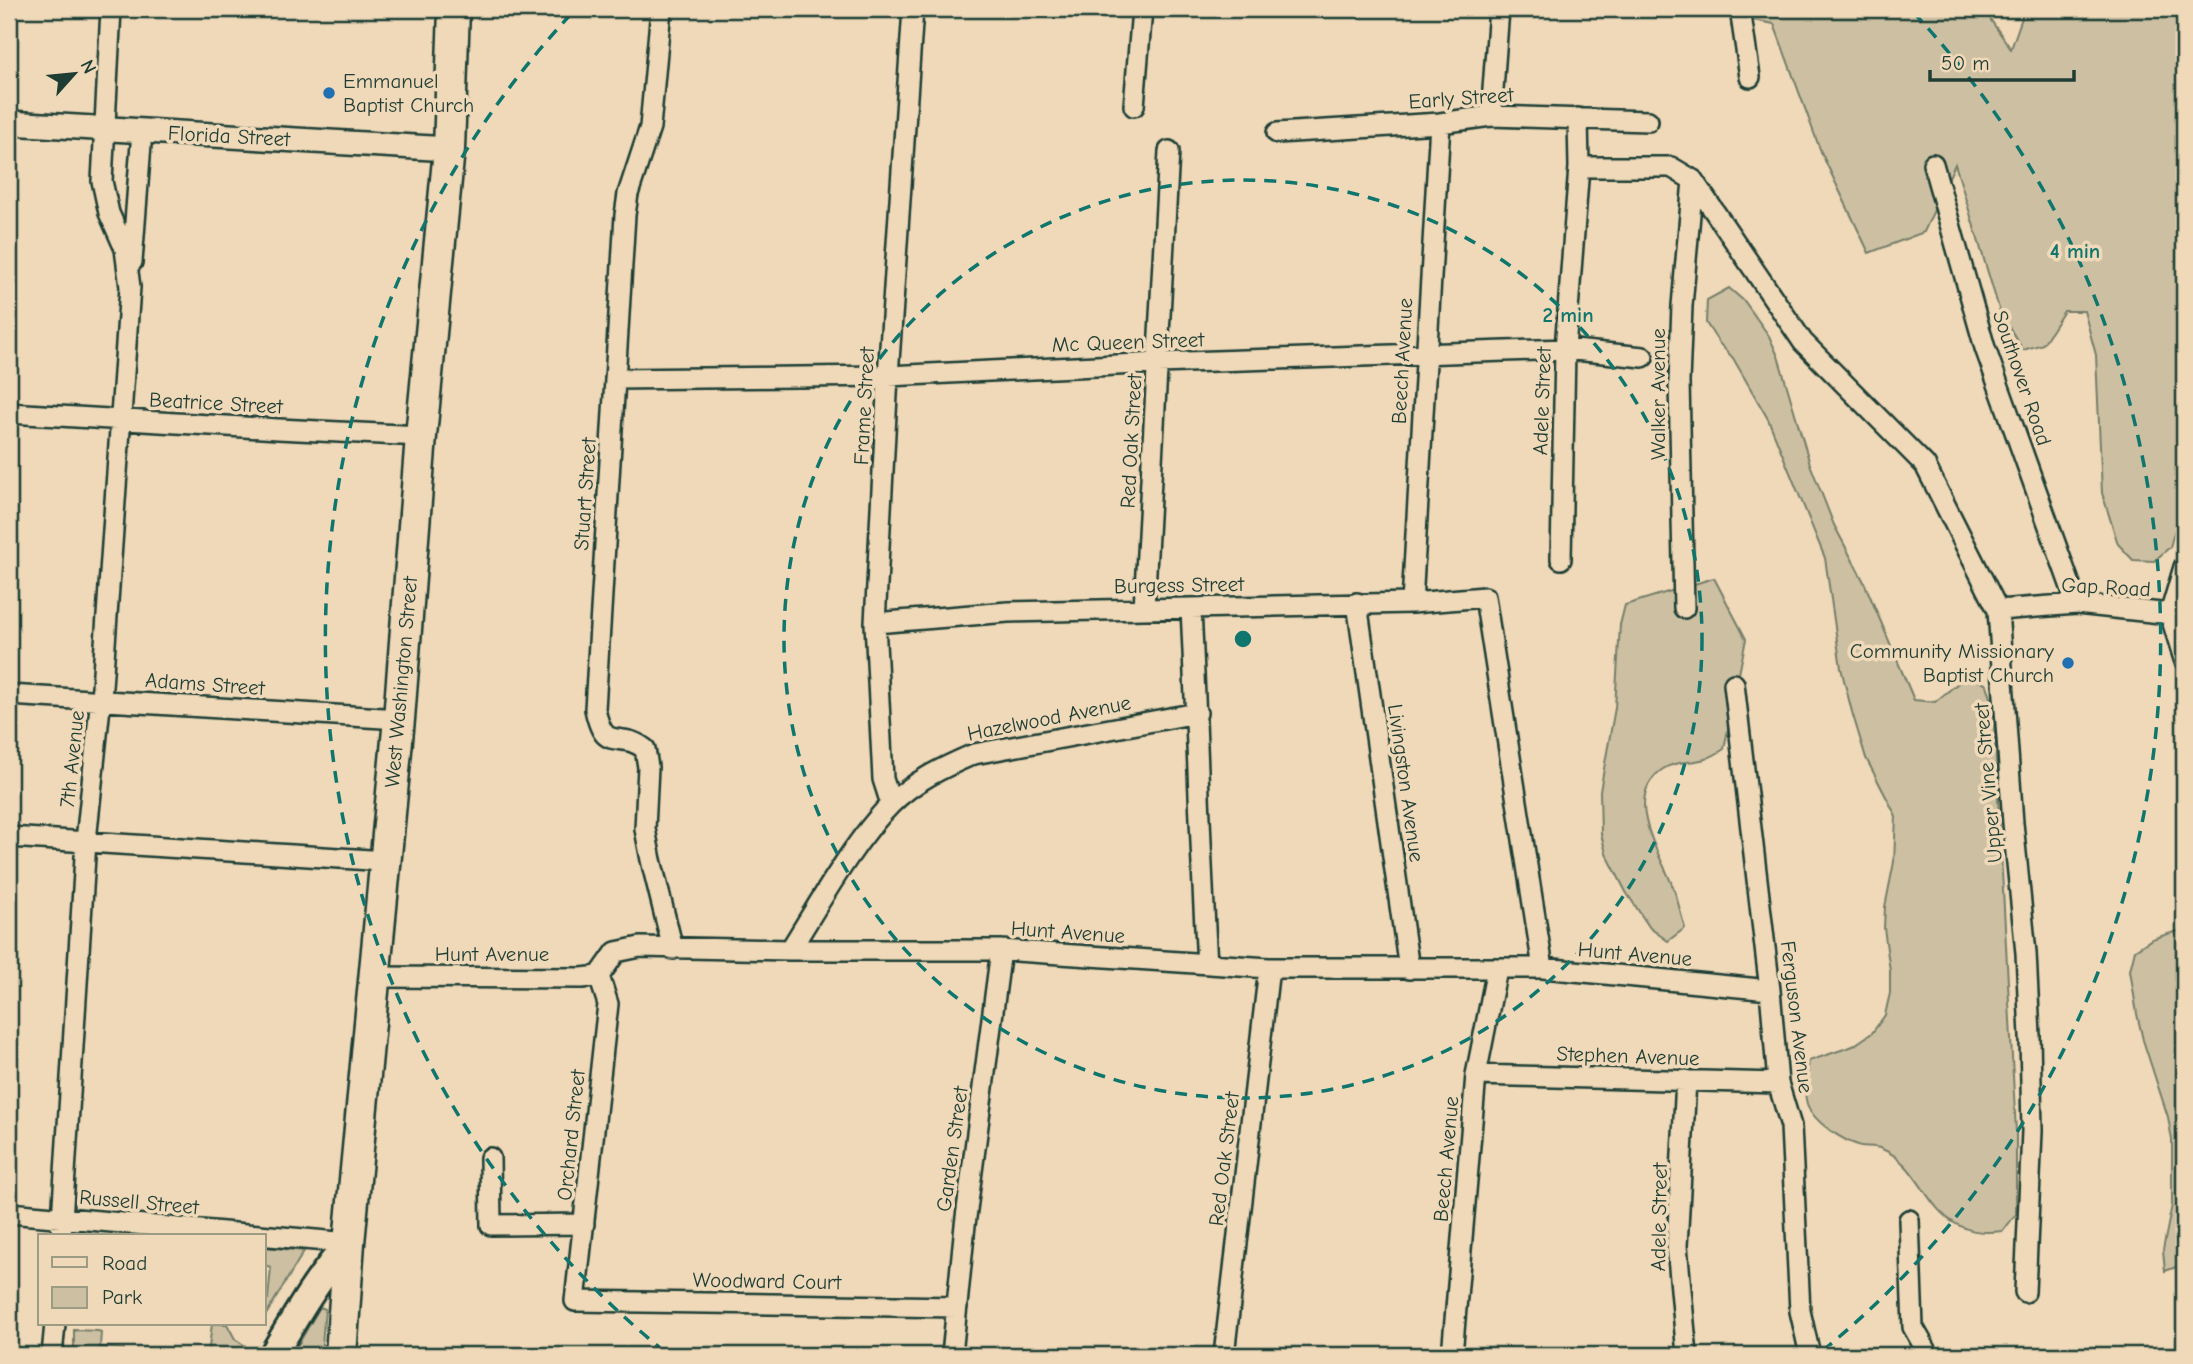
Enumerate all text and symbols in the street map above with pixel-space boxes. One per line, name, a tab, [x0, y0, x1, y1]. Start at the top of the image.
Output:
north arrow	[38, 38, 108, 108]
scale bar	[1930, 38, 2074, 82]
text: 50 m	[1941, 51, 1990, 75]
text: N	[76, 56, 101, 77]
place label: Emmanuel Baptist Church	[343, 69, 474, 117]
street label: Early Street	[1408, 82, 1515, 114]
marker: Emmanuel Baptist Church	[321, 85, 337, 101]
street label: Florida Street	[167, 121, 292, 151]
text: 4 min	[2050, 239, 2100, 263]
street label: Beech Avenue	[1387, 297, 1417, 425]
text: 2 min	[1542, 303, 1594, 327]
street label: Southover Road	[1988, 307, 2056, 449]
street label: Mc Queen Street	[1051, 327, 1206, 357]
street label: Walker Avenue	[1646, 328, 1670, 460]
street label: Frame Street	[849, 345, 879, 466]
street label: Adele Street	[1528, 345, 1556, 456]
street label: Red Oak Street	[1115, 372, 1147, 509]
street label: Beatrice Street	[149, 388, 284, 419]
street label: Stuart Street	[569, 436, 601, 551]
street label: Burgess Street	[1114, 572, 1245, 598]
street label: Gap Road	[2061, 573, 2151, 601]
street label: West Washington Street	[380, 574, 422, 789]
centre of rings	[1231, 627, 1255, 651]
place label: Community Missionary Baptist Church	[1850, 639, 2055, 687]
marker: Community Missionary Baptist Church	[2060, 655, 2076, 671]
street label: Adams Street	[144, 668, 267, 700]
street label: Hazelwood Avenue	[965, 690, 1133, 746]
street label: Upper Vine Street	[1969, 701, 2007, 864]
street label: Livingston Avenue	[1383, 702, 1429, 864]
street label: 7th Avenue	[55, 709, 89, 809]
street label: Hunt Avenue	[1010, 916, 1126, 948]
street label: Hunt Avenue	[1577, 937, 1693, 971]
street label: Ferguson Avenue	[1776, 939, 1818, 1095]
street label: Hunt Avenue	[435, 942, 549, 966]
street label: Stephen Avenue	[1556, 1042, 1700, 1070]
street label: Orchard Street	[552, 1067, 590, 1202]
street label: Garden Street	[931, 1084, 973, 1213]
street label: Red Oak Street	[1204, 1090, 1244, 1227]
street label: Beech Avenue	[1429, 1095, 1463, 1223]
street label: Adele Street	[1646, 1162, 1672, 1271]
street label: Russell Street	[78, 1185, 201, 1219]
legend	[38, 1234, 266, 1326]
text: Road	[102, 1251, 147, 1275]
street label: Woodward Court	[692, 1268, 843, 1294]
text: Park	[102, 1285, 142, 1309]

